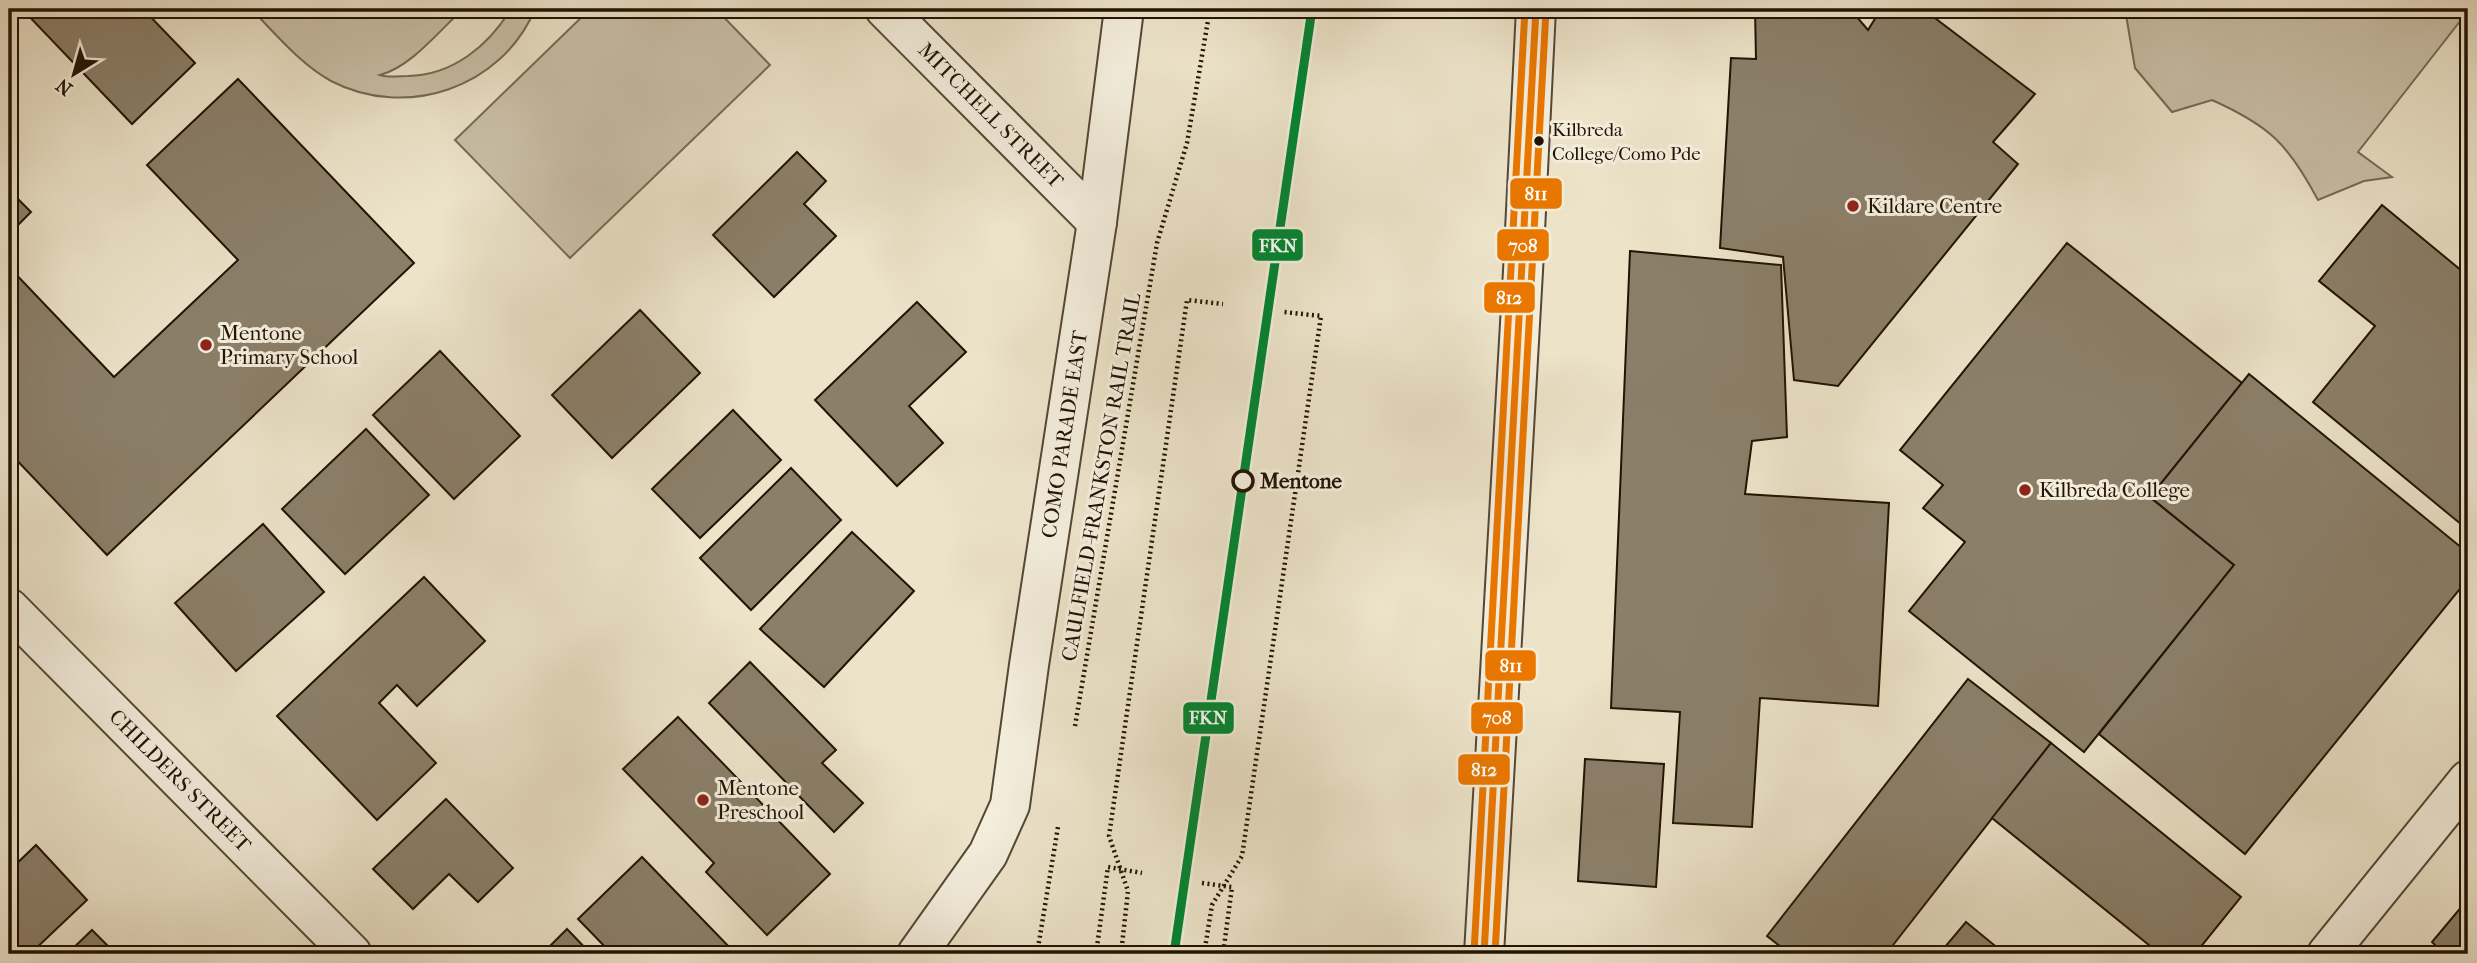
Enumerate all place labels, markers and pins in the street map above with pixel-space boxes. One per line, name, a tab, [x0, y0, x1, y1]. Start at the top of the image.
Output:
place label: Kilbreda College/Como Pde	[1552, 119, 1701, 165]
marker: Kilbreda College/Como Pde	[1532, 134, 1546, 148]
place label: Kildare Centre	[1867, 194, 2002, 218]
marker: Kildare Centre	[1845, 198, 1861, 214]
place label: Mentone Primary School	[220, 321, 358, 369]
marker: Mentone Primary School	[198, 337, 214, 353]
place label: Mentone	[1259, 469, 1342, 493]
marker: Mentone	[1232, 470, 1254, 492]
place label: Kilbreda College	[2039, 478, 2190, 502]
marker: Kilbreda College	[2017, 482, 2033, 498]
place label: Mentone Preschool	[717, 776, 805, 824]
marker: Mentone Preschool	[695, 792, 711, 808]

